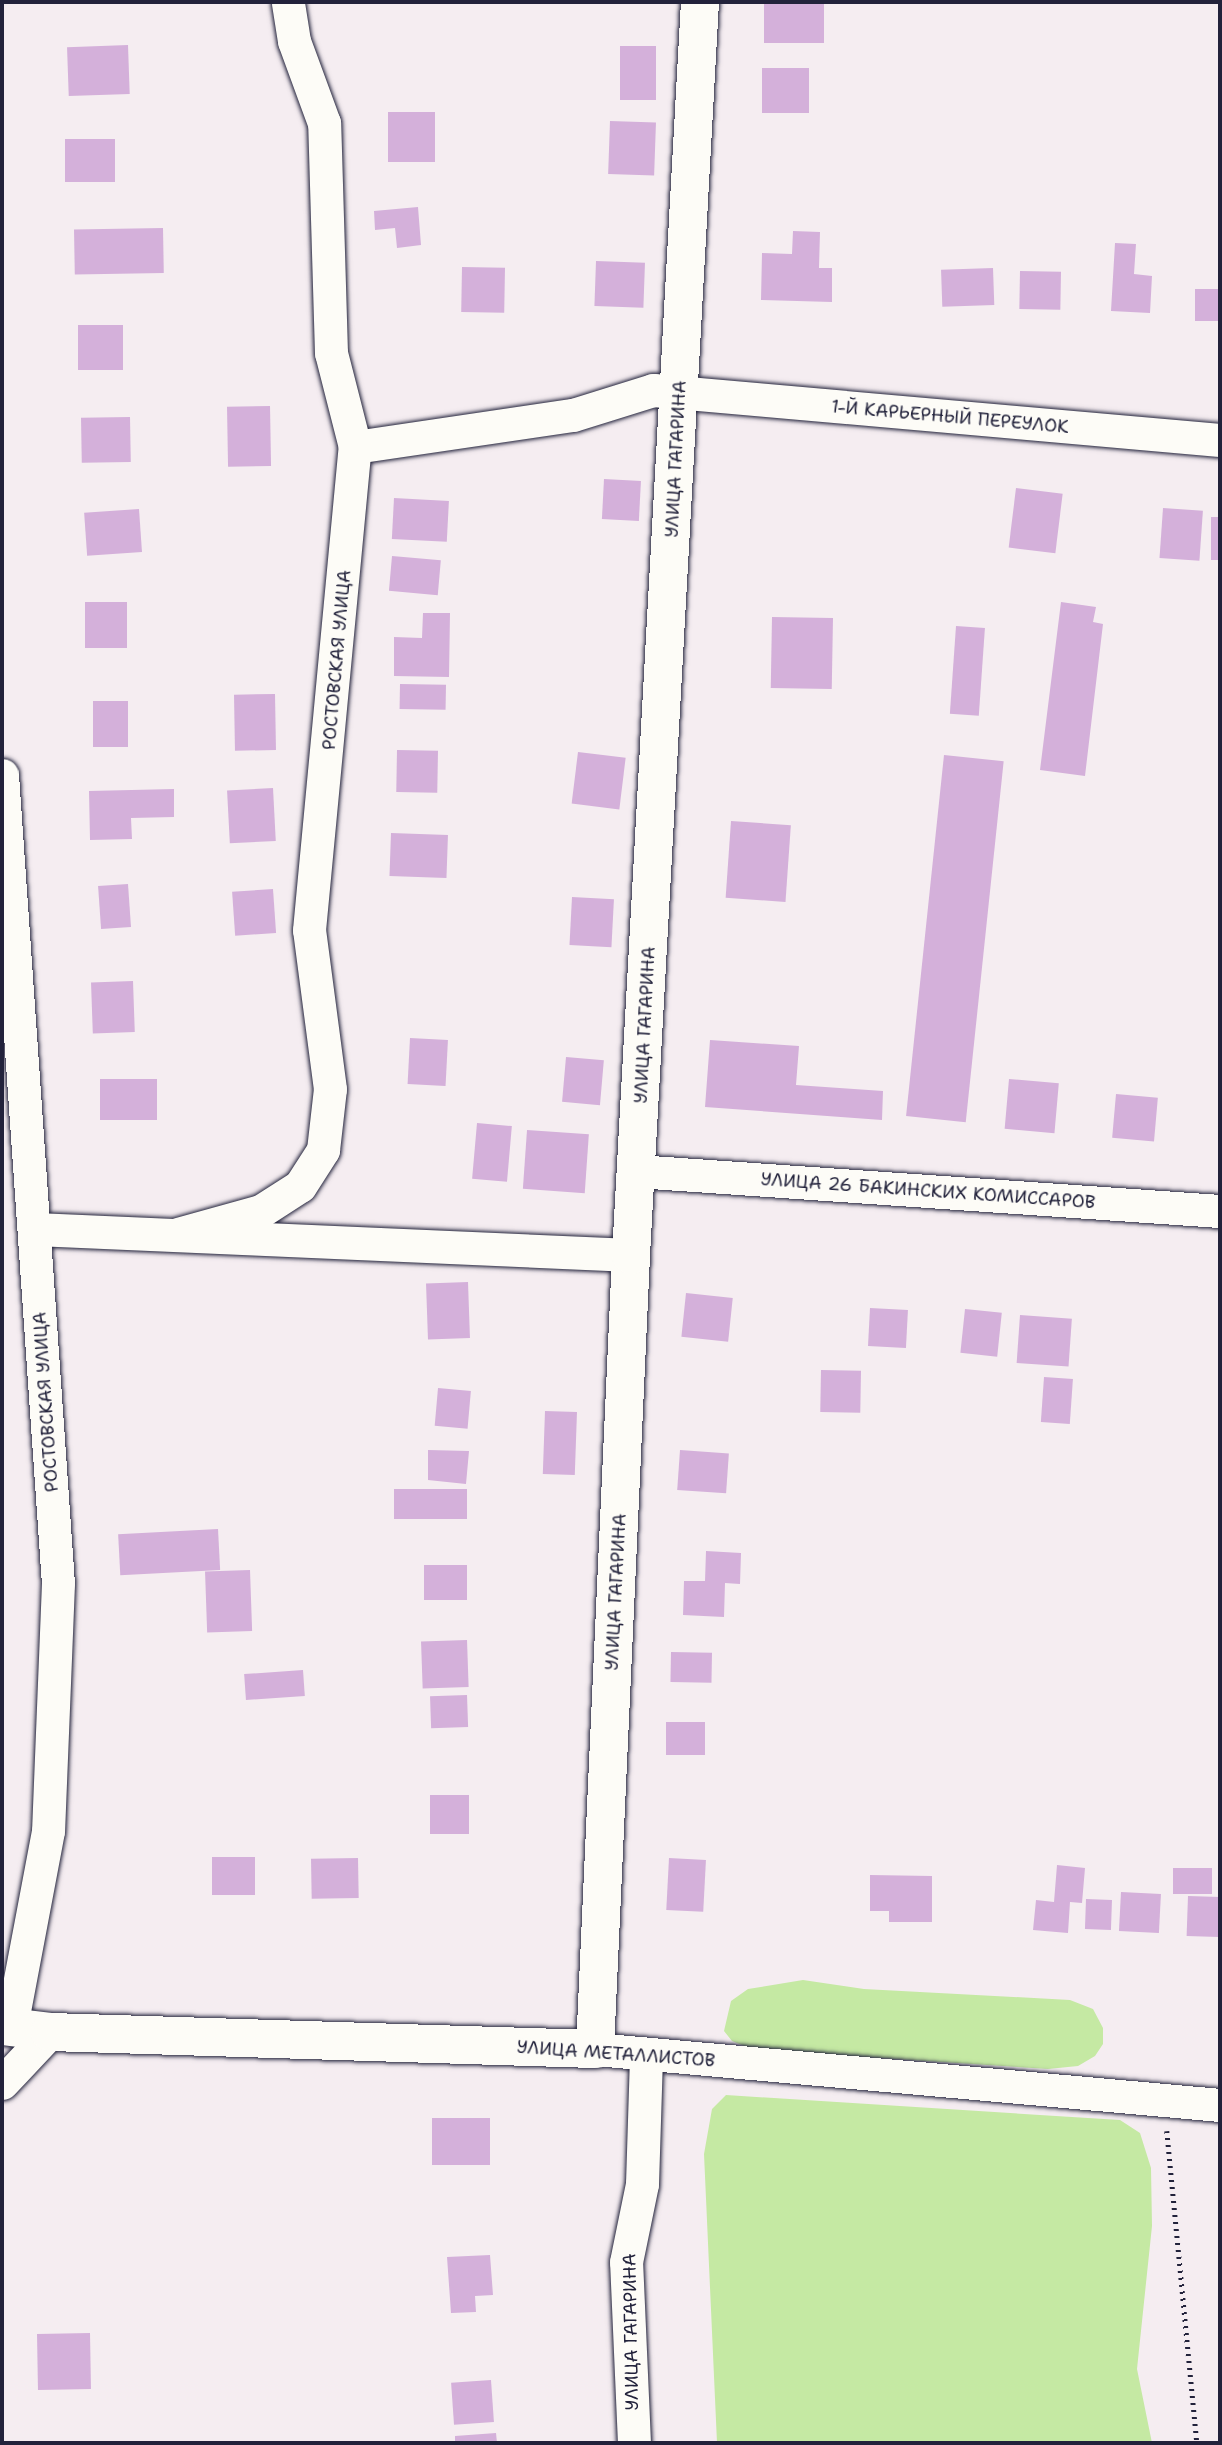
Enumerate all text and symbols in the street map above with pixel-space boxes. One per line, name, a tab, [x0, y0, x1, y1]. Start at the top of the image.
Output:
street label: УЛИЦА ГАГАРИНА	[661, 380, 691, 538]
street label: 1-Й КАРЬЕРНЫЙ ПЕРЕУЛОК	[830, 396, 1070, 438]
street label: РОСТОВСКАЯ УЛИЦА	[318, 569, 356, 751]
street label: УЛИЦА ГАГАРИНА	[630, 946, 660, 1104]
street label: УЛИЦА 26 БАКИНСКИХ КОМИССАРОВ	[760, 1169, 1096, 1213]
street label: РОСТОВСКАЯ УЛИЦА	[29, 1311, 63, 1493]
street label: УЛИЦА ГАГАРИНА	[601, 1513, 631, 1671]
street label: УЛИЦА МЕТАЛЛИСТОВ	[516, 2036, 716, 2072]
street label: УЛИЦА ГАГАРИНА	[619, 2253, 643, 2411]

